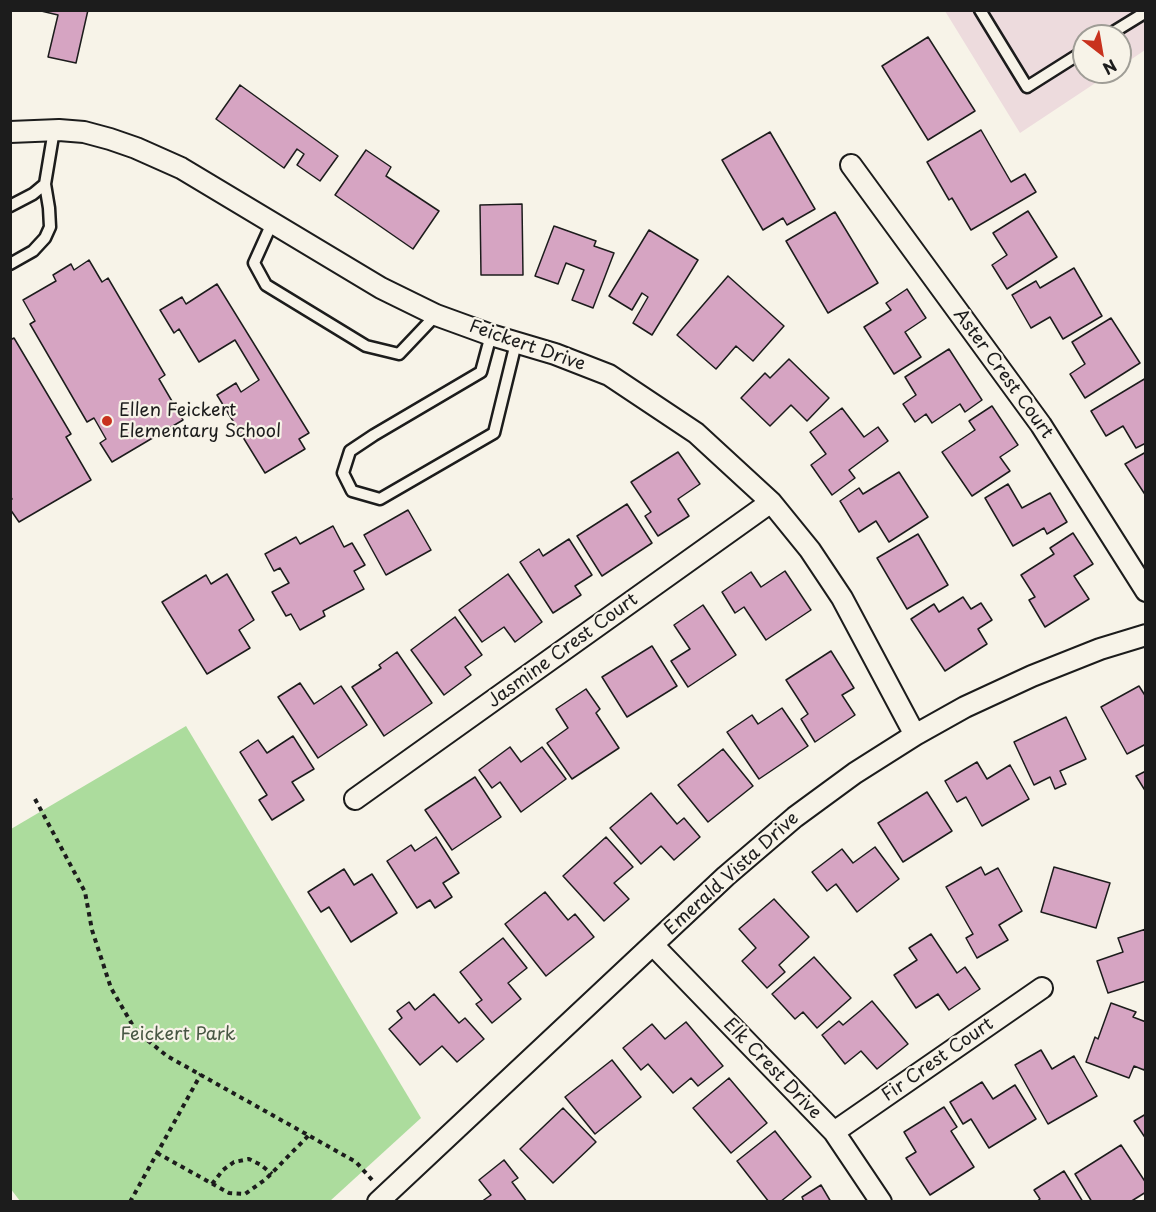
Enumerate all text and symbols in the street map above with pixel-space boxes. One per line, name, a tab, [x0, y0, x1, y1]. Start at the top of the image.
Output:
north arrow	[1072, 24, 1132, 84]
text: N	[1099, 54, 1122, 81]
street label: Aster Crest Court	[949, 305, 1057, 443]
street label: Feickert Drive	[466, 316, 588, 376]
place label: Ellen Feickert Elementary School	[119, 400, 281, 442]
marker: Ellen Feickert Elementary School	[100, 414, 114, 428]
street label: Jasmine Crest Court	[484, 589, 642, 713]
street label: Emerald Vista Drive	[660, 808, 804, 940]
street label: Elk Crest Drive	[718, 1014, 826, 1124]
street label: Fir Crest Court	[878, 1014, 998, 1106]
park label: Feickert Park	[120, 1024, 236, 1046]

